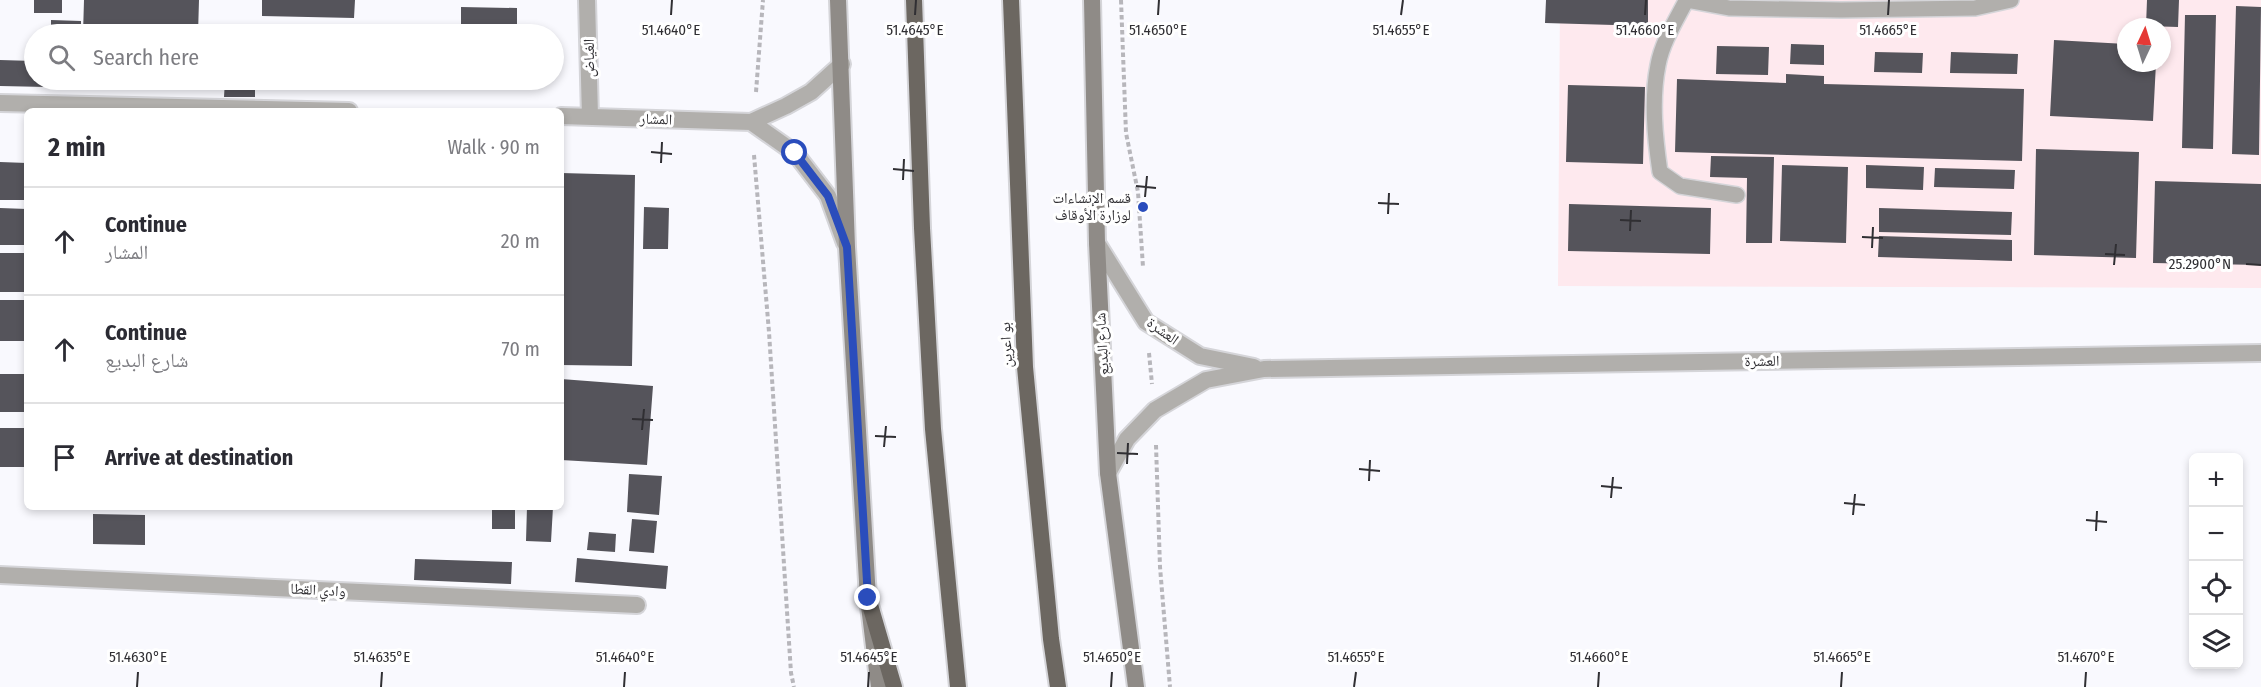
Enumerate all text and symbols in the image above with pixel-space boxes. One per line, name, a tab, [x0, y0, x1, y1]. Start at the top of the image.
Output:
north arrow	[2117, 18, 2171, 72]
text: 51.4640°E	[642, 21, 700, 39]
text: 51.4645°E	[886, 21, 944, 39]
text: 51.4650°E	[1129, 21, 1187, 39]
text: 51.4655°E	[1373, 21, 1429, 39]
text: 51.4660°E	[1616, 21, 1674, 39]
text: 51.4665°E	[1859, 21, 1917, 39]
search box	[24, 24, 564, 90]
street label: الغياض	[580, 39, 599, 77]
icon: search	[45, 41, 78, 74]
text: Search here	[93, 44, 199, 71]
street label: المشار	[638, 109, 673, 129]
text: 2 min	[48, 132, 106, 163]
text: Walk · 90 m	[448, 135, 540, 159]
route start	[781, 139, 807, 165]
place label: قسم الإنشاءات لوزارة الأوقاف	[1052, 189, 1131, 224]
marker: قسم الإنشاءات لوزارة الأوقاف	[1136, 200, 1150, 214]
text: Continue	[105, 211, 187, 238]
icon: ahead	[48, 225, 81, 258]
text: 20 m	[501, 229, 540, 253]
text: المشار	[105, 240, 148, 264]
text: 25.2900°N	[2169, 255, 2231, 273]
street label: شارع البديع	[1091, 312, 1114, 376]
street label: العشرة	[1144, 313, 1182, 349]
text: Continue	[105, 319, 187, 346]
street label: بو اعرين	[996, 322, 1017, 368]
icon: ahead	[48, 333, 81, 366]
text: 70 m	[502, 337, 540, 361]
text: شارع البديع	[105, 348, 188, 372]
street label: العشرة	[1744, 352, 1780, 370]
icon: arrive	[48, 441, 81, 474]
text: Arrive at destination	[105, 444, 293, 471]
map controls	[2189, 453, 2243, 669]
button: +	[2189, 453, 2243, 507]
button: −	[2189, 507, 2243, 561]
button: locate	[2189, 561, 2243, 615]
street label: وادي القطا	[290, 580, 346, 603]
route end	[854, 584, 880, 610]
button: layers	[2189, 615, 2243, 669]
text: 51.4630°E	[109, 648, 167, 666]
text: 51.4635°E	[354, 648, 410, 666]
text: 51.4640°E	[596, 648, 654, 666]
text: 51.4645°E	[840, 648, 898, 666]
text: 51.4650°E	[1083, 648, 1141, 666]
text: 51.4655°E	[1328, 648, 1384, 666]
text: 51.4660°E	[1570, 648, 1628, 666]
text: 51.4665°E	[1813, 648, 1871, 666]
text: 51.4670°E	[2058, 648, 2114, 666]

